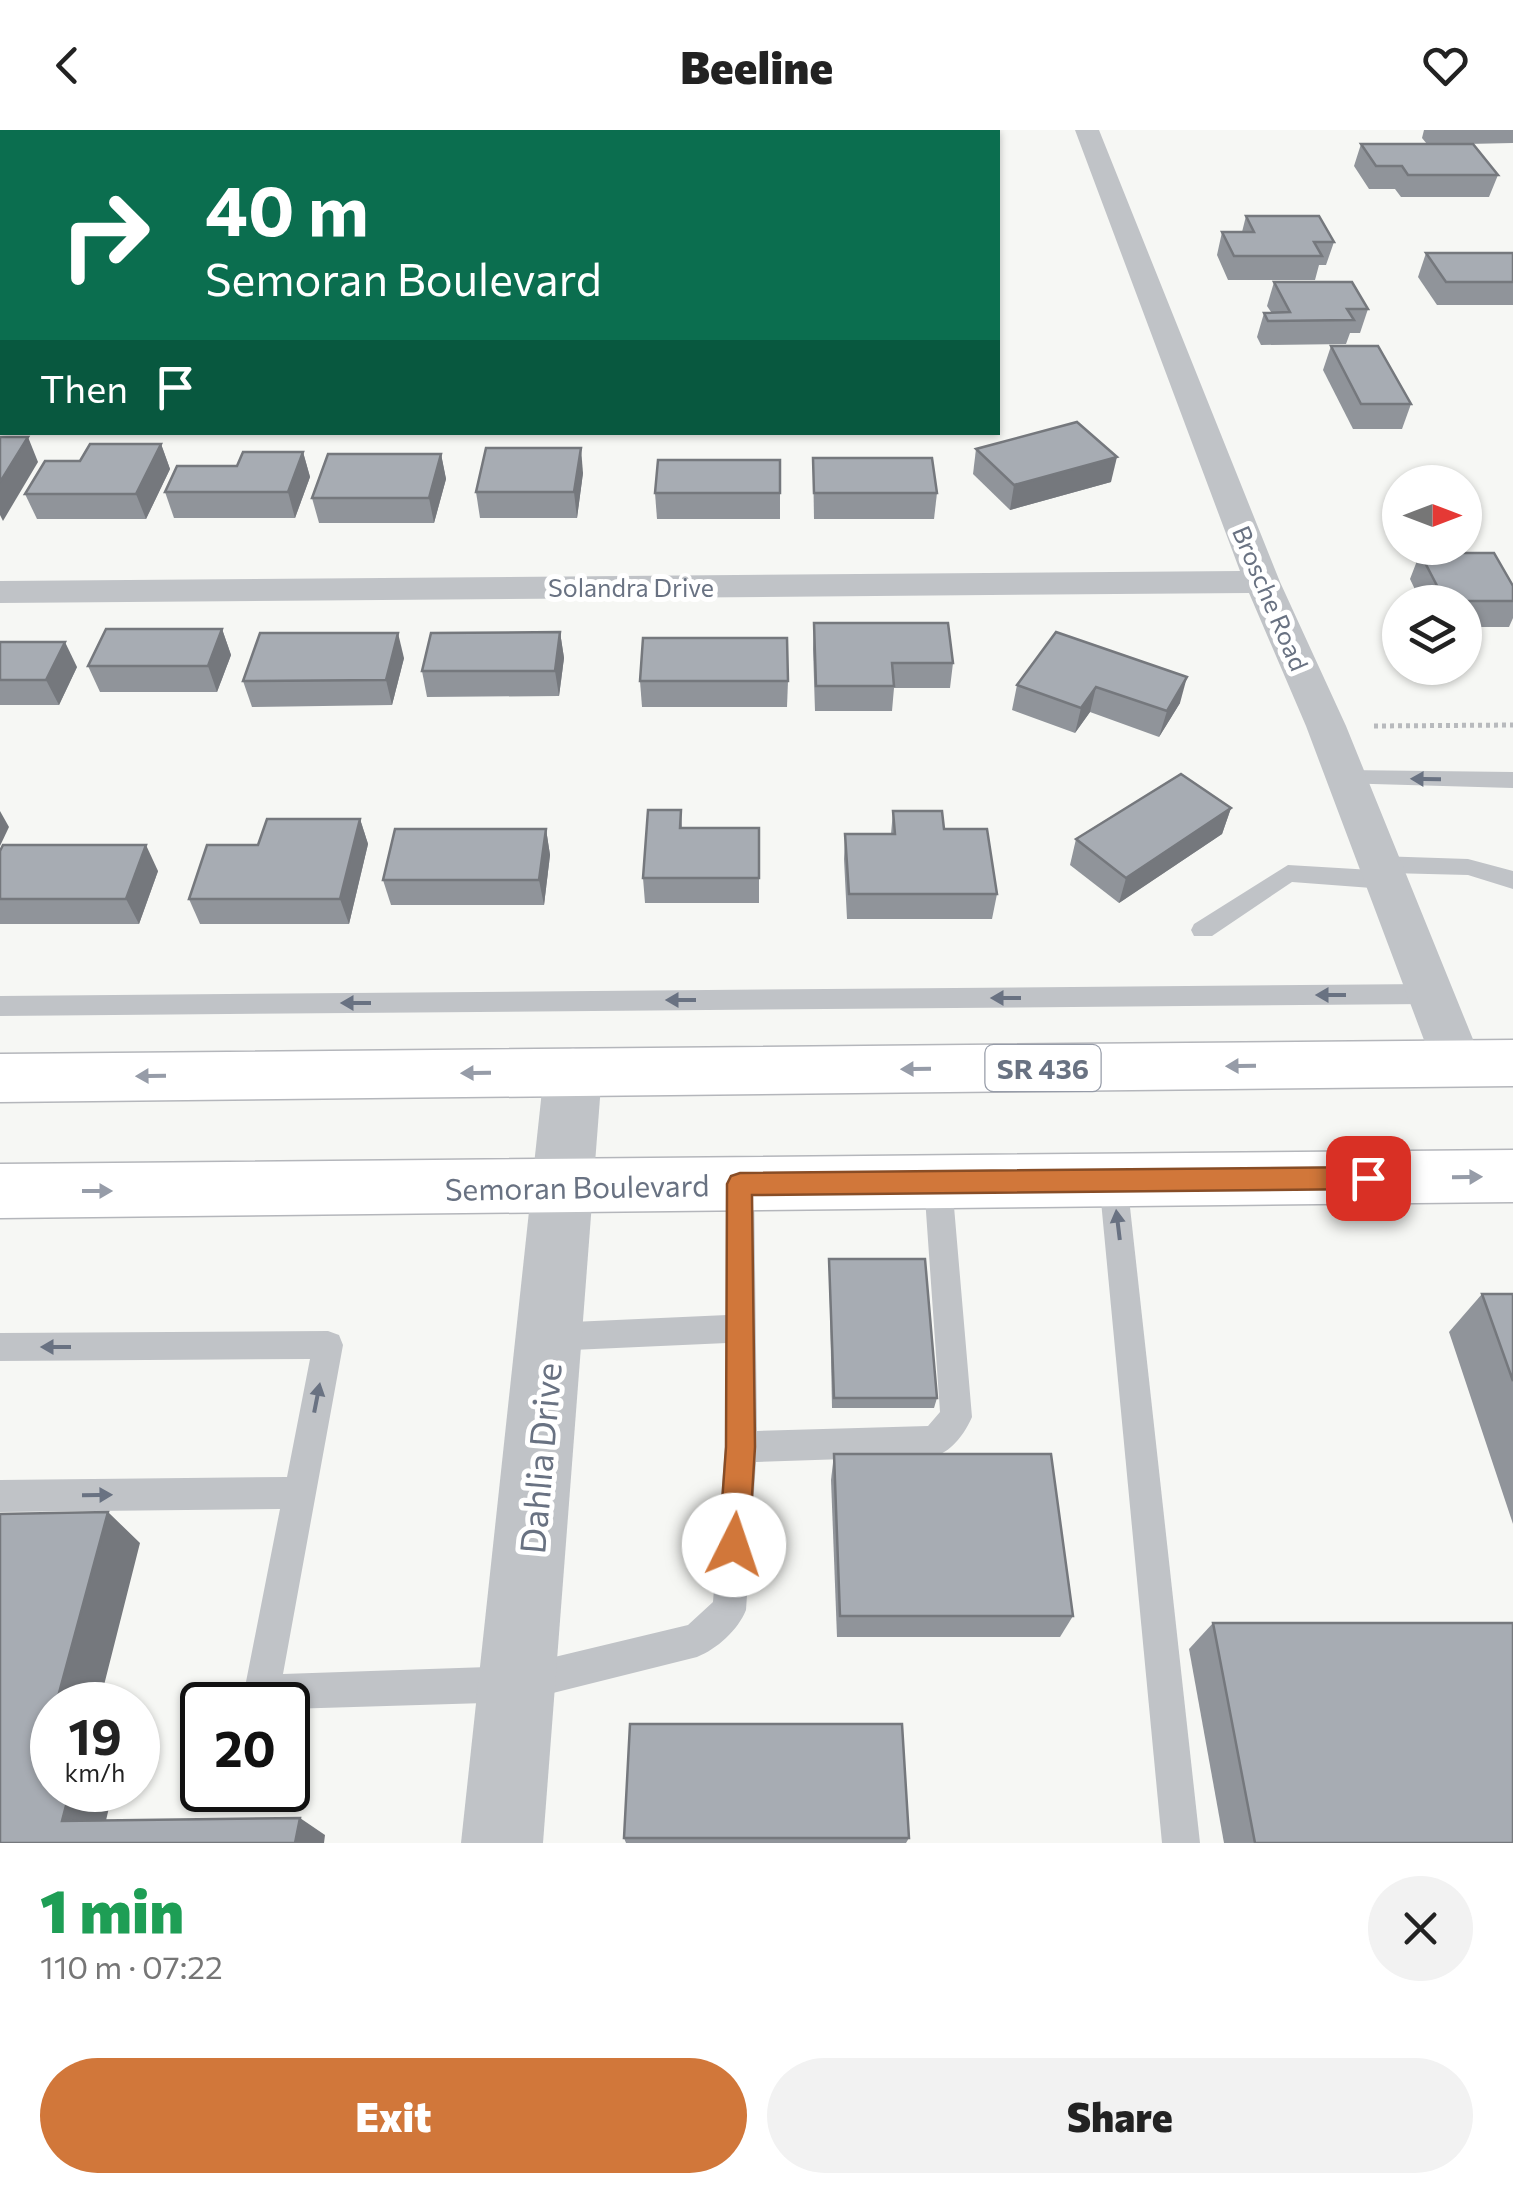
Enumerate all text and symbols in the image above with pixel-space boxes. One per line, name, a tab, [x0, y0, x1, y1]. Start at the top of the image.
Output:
icon: back	[40, 38, 95, 93]
text: Beeline	[680, 38, 833, 93]
icon: heart	[1418, 38, 1473, 93]
text: 40 m	[205, 165, 369, 250]
icon: right	[40, 170, 170, 300]
text: Semoran Boulevard	[205, 250, 602, 305]
icon: arrive	[148, 360, 203, 415]
text: Then	[40, 364, 128, 411]
north arrow	[1382, 465, 1482, 565]
map controls	[1382, 465, 1482, 685]
street label: Brosche Road	[1227, 521, 1315, 675]
street label: Solandra Drive	[548, 572, 714, 602]
button: layers	[1382, 585, 1482, 685]
one-way arrow	[1410, 771, 1442, 787]
one-way arrow	[1314, 987, 1346, 1003]
one-way arrow	[989, 990, 1021, 1006]
one-way arrow	[664, 992, 696, 1008]
one-way arrow	[339, 995, 371, 1011]
road number: SR 436	[986, 1045, 1100, 1091]
one-way arrow	[1224, 1058, 1256, 1074]
one-way arrow	[899, 1061, 931, 1077]
one-way arrow	[459, 1065, 491, 1081]
one-way arrow	[134, 1068, 166, 1084]
pin	[1326, 1136, 1411, 1221]
icon: arrive	[1341, 1151, 1396, 1206]
street label: Semoran Boulevard	[444, 1165, 710, 1207]
one-way arrow	[1452, 1169, 1484, 1185]
one-way arrow	[82, 1182, 114, 1198]
one-way arrow	[1110, 1209, 1126, 1240]
one-way arrow	[40, 1339, 72, 1355]
street label: Dahlia Drive	[509, 1361, 569, 1555]
one-way arrow	[310, 1382, 326, 1413]
one-way arrow	[82, 1487, 114, 1503]
position arrow	[682, 1493, 786, 1597]
speed limit sign: 20	[180, 1682, 310, 1812]
text: 19	[68, 1704, 122, 1765]
text: km/h	[65, 1757, 125, 1787]
text: 1 min	[40, 1872, 184, 1945]
button: close	[1368, 1876, 1473, 1981]
text: 110 m · 07:22	[40, 1946, 223, 1986]
button: Exit	[40, 2058, 747, 2173]
button: Share	[767, 2058, 1473, 2173]

